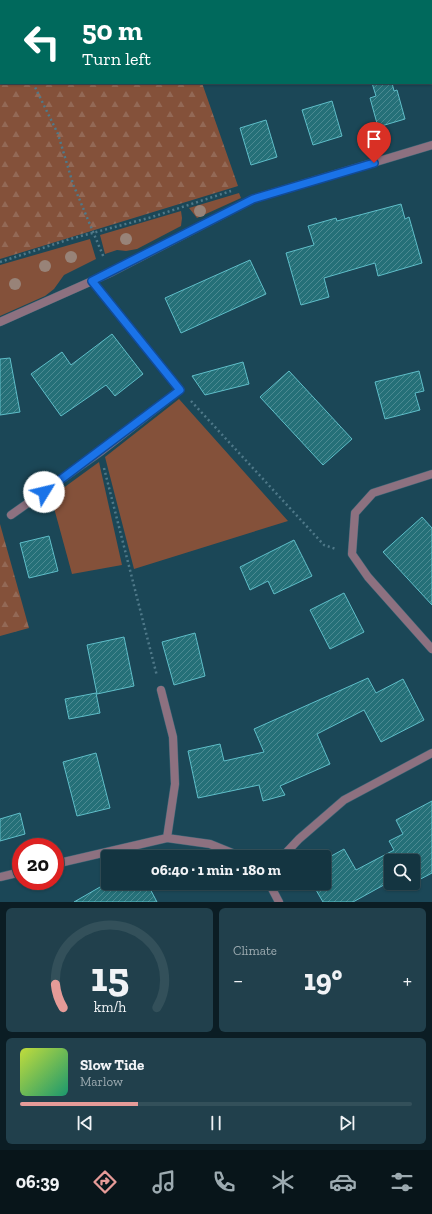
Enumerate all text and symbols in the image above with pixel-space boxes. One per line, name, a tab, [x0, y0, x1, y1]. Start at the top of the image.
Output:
text: 50 m	[82, 14, 143, 47]
icon: left	[16, 16, 68, 68]
text: Turn left	[82, 48, 151, 70]
pin	[357, 122, 391, 163]
icon: arrive	[363, 128, 385, 150]
position arrow	[23, 471, 65, 513]
speed limit sign: 20	[12, 838, 64, 890]
map controls	[384, 854, 420, 890]
button: search	[384, 854, 420, 890]
text: 06:40 · 1 min · 180 m	[151, 861, 281, 879]
text: Climate	[233, 943, 277, 958]
text: 15	[90, 952, 129, 1002]
text: 19°	[304, 962, 342, 998]
text: −	[233, 967, 243, 994]
text: +	[403, 967, 412, 994]
text: km/h	[93, 999, 126, 1016]
text: Slow Tide	[80, 1056, 144, 1074]
text: Marlow	[80, 1074, 123, 1089]
icon: previous	[74, 1112, 96, 1134]
icon: pause	[205, 1112, 227, 1134]
icon: next	[336, 1112, 358, 1134]
icon: directions	[91, 1168, 119, 1196]
icon: music	[150, 1168, 178, 1196]
icon: phone	[210, 1168, 238, 1196]
icon: climate	[269, 1168, 297, 1196]
icon: car	[329, 1168, 357, 1196]
icon: filters	[388, 1168, 416, 1196]
text: 06:39	[16, 1171, 59, 1193]

